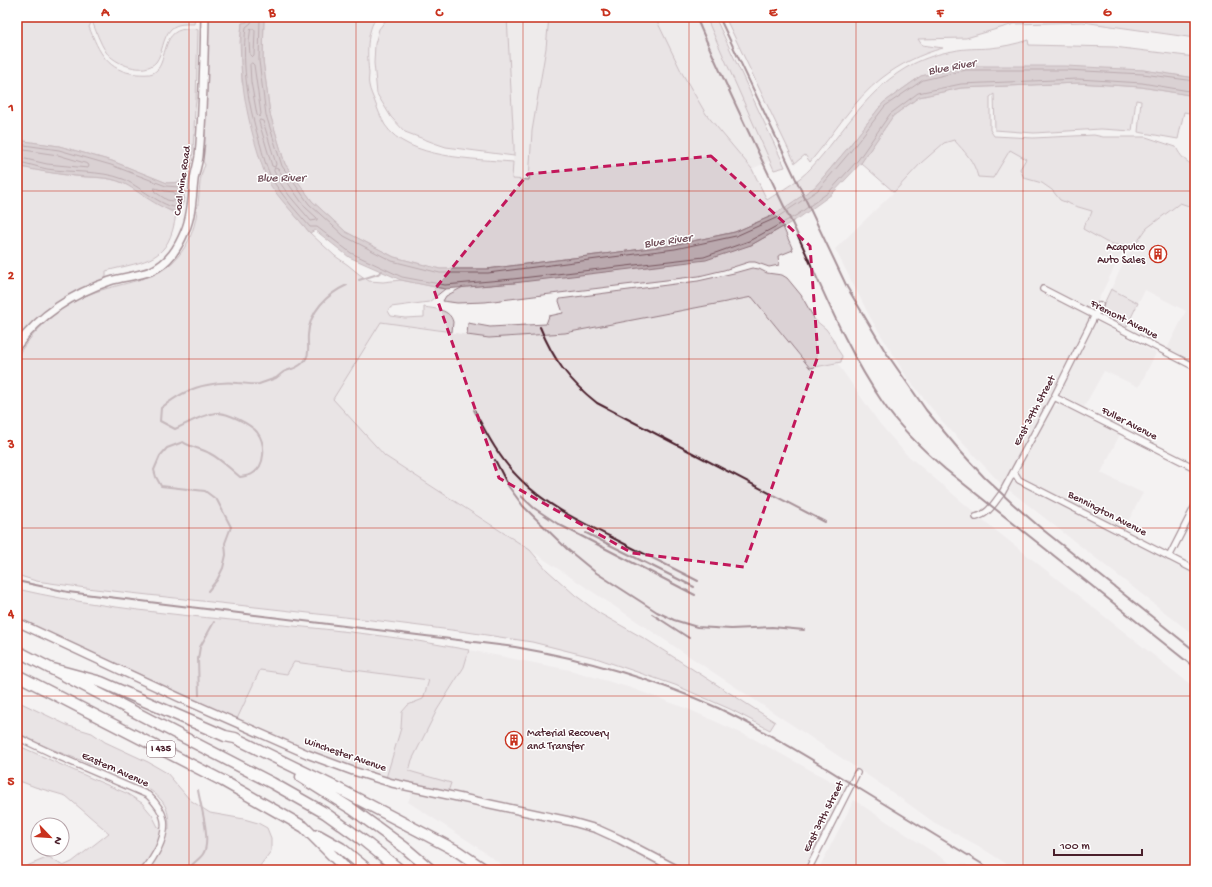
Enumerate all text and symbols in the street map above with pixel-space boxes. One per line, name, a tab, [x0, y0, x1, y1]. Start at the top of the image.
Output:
text: A	[100, 6, 110, 21]
text: B	[268, 6, 277, 21]
text: C	[434, 6, 444, 21]
text: D	[601, 6, 611, 21]
text: E	[769, 6, 778, 21]
text: F	[936, 6, 945, 21]
text: G	[1103, 6, 1112, 21]
water label: Blue River	[927, 56, 980, 79]
text: 1	[7, 101, 14, 116]
street label: Coal Mine Road	[172, 144, 194, 217]
water label: Blue River	[257, 172, 308, 186]
water label: Blue River	[643, 231, 695, 252]
place label: Acapulco Auto Sales	[1097, 242, 1146, 267]
building icon: Acapulco Auto Sales	[1148, 244, 1168, 264]
text: 2	[8, 269, 15, 284]
street label: Fremont Avenue	[1087, 297, 1160, 342]
street label: East 39th Street	[1011, 373, 1059, 448]
street label: Fuller Avenue	[1098, 404, 1159, 443]
text: 3	[7, 438, 15, 453]
street label: Bennington Avenue	[1065, 489, 1149, 539]
text: 4	[7, 607, 15, 622]
place label: Material Recovery and Transfer	[527, 728, 610, 753]
building icon: Material Recovery and Transfer	[504, 730, 524, 750]
street label: Winchester Avenue	[302, 735, 388, 775]
road number: I 435	[147, 741, 175, 757]
street label: Eastern Avenue	[80, 750, 151, 790]
text: 5	[8, 775, 15, 790]
street label: East 39th Street	[801, 778, 848, 854]
north arrow	[30, 817, 70, 857]
scale bar	[1054, 831, 1142, 857]
text: N	[50, 835, 64, 846]
text: 100 m	[1059, 840, 1090, 854]

